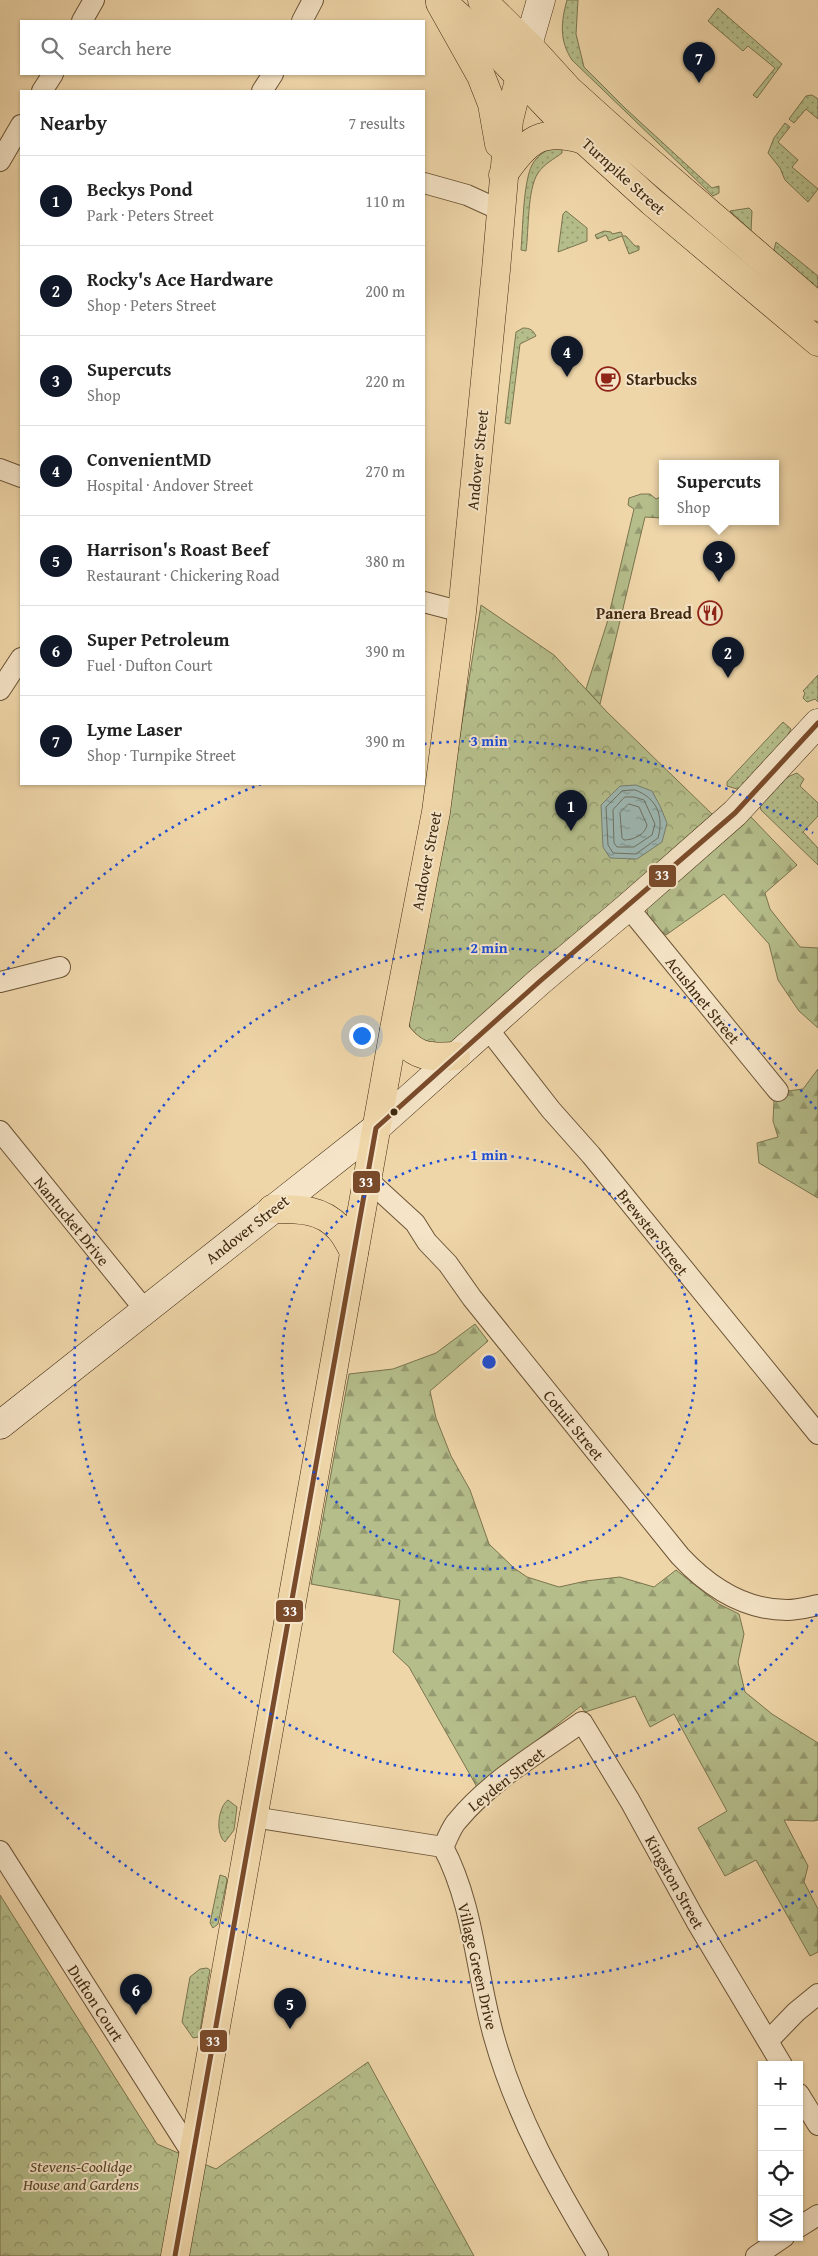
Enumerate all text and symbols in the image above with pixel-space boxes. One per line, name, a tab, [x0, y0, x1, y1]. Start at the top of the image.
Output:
search box	[20, 20, 425, 75]
icon: search	[38, 34, 66, 62]
text: Search here	[78, 34, 172, 62]
pin: 7	[683, 42, 715, 83]
text: Nearby	[40, 107, 107, 138]
text: 7 results	[348, 111, 405, 135]
street label: Turnpike Street	[577, 132, 672, 220]
text: Beckys Pond	[87, 175, 193, 203]
text: 1	[52, 189, 60, 213]
text: 110 m	[365, 189, 405, 213]
text: Park · Peters Street	[87, 203, 214, 227]
text: Rocky's Ace Hardware	[87, 265, 273, 293]
text: 2	[52, 279, 60, 303]
text: 200 m	[365, 279, 405, 303]
text: Shop · Peters Street	[87, 293, 217, 317]
pin: 4	[551, 336, 583, 377]
text: Supercuts	[87, 355, 171, 383]
cafe icon: Starbucks	[595, 366, 621, 392]
place label: Starbucks	[626, 367, 697, 391]
text: 3	[52, 369, 60, 393]
text: 220 m	[365, 369, 405, 393]
text: Shop	[87, 383, 121, 407]
street label: Andover Street	[460, 408, 494, 511]
text: ConvenientMD	[87, 445, 211, 473]
text: 4	[52, 459, 60, 483]
text: 270 m	[365, 459, 405, 483]
popup	[659, 460, 779, 525]
text: Supercuts	[677, 467, 761, 495]
text: Hospital · Andover Street	[87, 473, 253, 497]
text: Shop	[677, 495, 710, 519]
text: Harrison's Roast Beef	[87, 535, 269, 563]
pin: 3	[703, 541, 735, 582]
text: 5	[52, 549, 60, 573]
text: 380 m	[365, 549, 405, 573]
text: Restaurant · Chickering Road	[87, 563, 280, 587]
restaurant icon: Panera Bread	[697, 600, 723, 626]
place label: Panera Bread	[596, 601, 693, 625]
text: Super Petroleum	[87, 625, 229, 653]
pin: 2	[712, 637, 744, 678]
text: 6	[52, 639, 60, 663]
text: 390 m	[365, 639, 405, 663]
text: Fuel · Dufton Court	[87, 653, 213, 677]
text: Lyme Laser	[87, 715, 182, 743]
text: 7	[52, 729, 60, 753]
text: 390 m	[365, 729, 405, 753]
text: 3 min	[470, 730, 508, 751]
text: Shop · Turnpike Street	[87, 743, 236, 767]
pin: 1	[555, 790, 587, 831]
street label: Andover Street	[405, 809, 447, 913]
line badge: 33	[648, 864, 677, 888]
text: 33	[655, 865, 669, 885]
text: 2 min	[470, 937, 508, 958]
street label: Acushnet Street	[660, 951, 746, 1049]
your location	[349, 1023, 375, 1049]
unlabelled marker	[389, 1107, 399, 1117]
text: 1 min	[470, 1144, 508, 1165]
line badge: 33	[352, 1170, 381, 1194]
street label: Nantucket Drive	[29, 1171, 115, 1271]
text: 33	[359, 1172, 373, 1192]
street label: Brewster Street	[611, 1183, 695, 1281]
street label: Andover Street	[200, 1188, 294, 1269]
centre of rings	[480, 1353, 498, 1371]
street label: Cotuit Street	[538, 1384, 610, 1466]
line badge: 33	[275, 1599, 304, 1623]
text: 33	[283, 1601, 297, 1621]
street label: Leyden Street	[462, 1741, 550, 1817]
street label: Kingston Street	[639, 1831, 711, 1934]
street label: Village Green Drive	[452, 1900, 504, 2032]
street label: Dufton Court	[62, 1960, 130, 2047]
pin: 6	[120, 1974, 152, 2015]
pin: 5	[274, 1988, 306, 2029]
line badge: 33	[199, 2029, 228, 2053]
text: 33	[206, 2031, 220, 2051]
map controls	[758, 2061, 803, 2241]
button: +	[758, 2061, 803, 2106]
button: −	[758, 2106, 803, 2151]
button: locate	[758, 2151, 803, 2196]
park label: Stevens-Coolidge House and Gardens	[22, 2154, 139, 2196]
button: layers	[758, 2196, 803, 2241]

